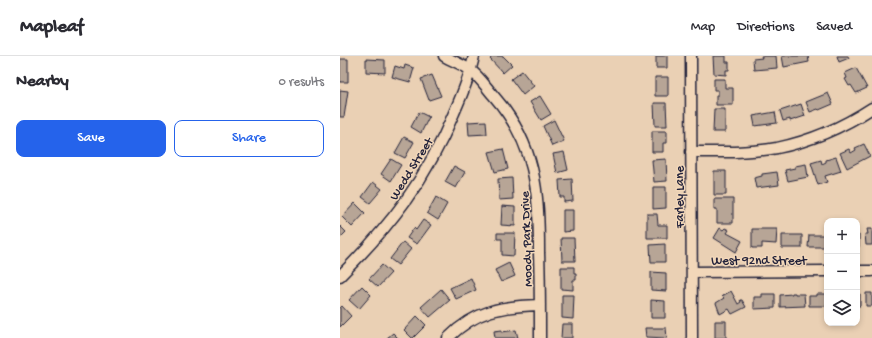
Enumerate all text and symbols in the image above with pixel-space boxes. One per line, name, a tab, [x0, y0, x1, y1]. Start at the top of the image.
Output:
text: Mapleaf	[20, 16, 83, 39]
text: Map	[691, 19, 715, 36]
text: Directions	[737, 19, 794, 36]
text: Saved	[816, 19, 852, 36]
text: Nearby	[16, 72, 69, 92]
text: 0 results	[278, 75, 324, 90]
button: Save	[16, 120, 166, 157]
button: Share	[174, 120, 324, 157]
street label: Wedd Street	[387, 134, 438, 203]
street label: Farley Lane	[673, 166, 688, 229]
street label: Moody Park Drive	[518, 190, 537, 287]
map controls	[824, 218, 860, 326]
button: +	[824, 218, 860, 254]
street label: West 92nd Street	[711, 254, 808, 269]
button: −	[824, 254, 860, 290]
button: layers	[824, 290, 860, 326]

